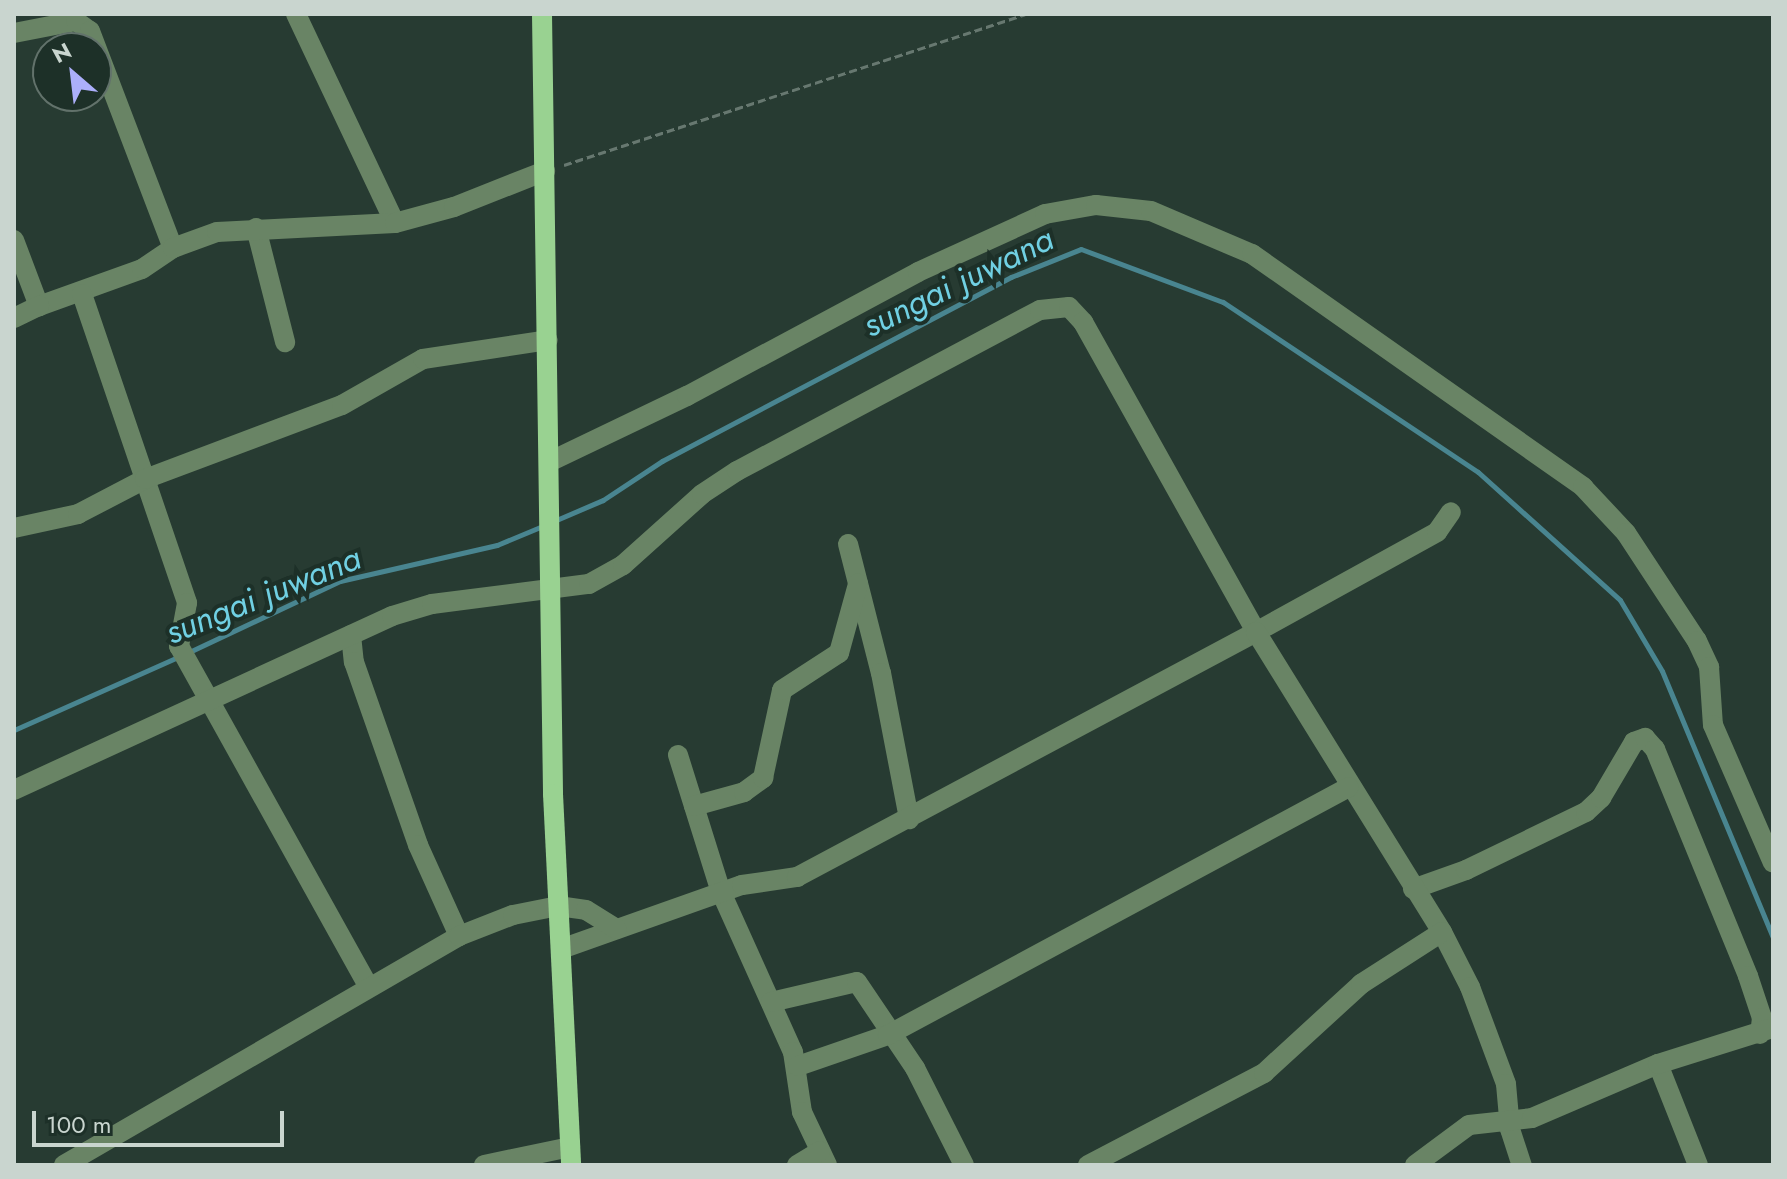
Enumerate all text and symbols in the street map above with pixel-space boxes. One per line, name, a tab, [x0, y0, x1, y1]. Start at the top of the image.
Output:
north arrow	[32, 32, 112, 112]
text: N	[46, 34, 77, 71]
water label: sungai juwana	[856, 218, 1060, 346]
water label: sungai juwana	[159, 537, 367, 653]
scale bar	[36, 1095, 288, 1145]
text: 100 m	[46, 1107, 112, 1142]

